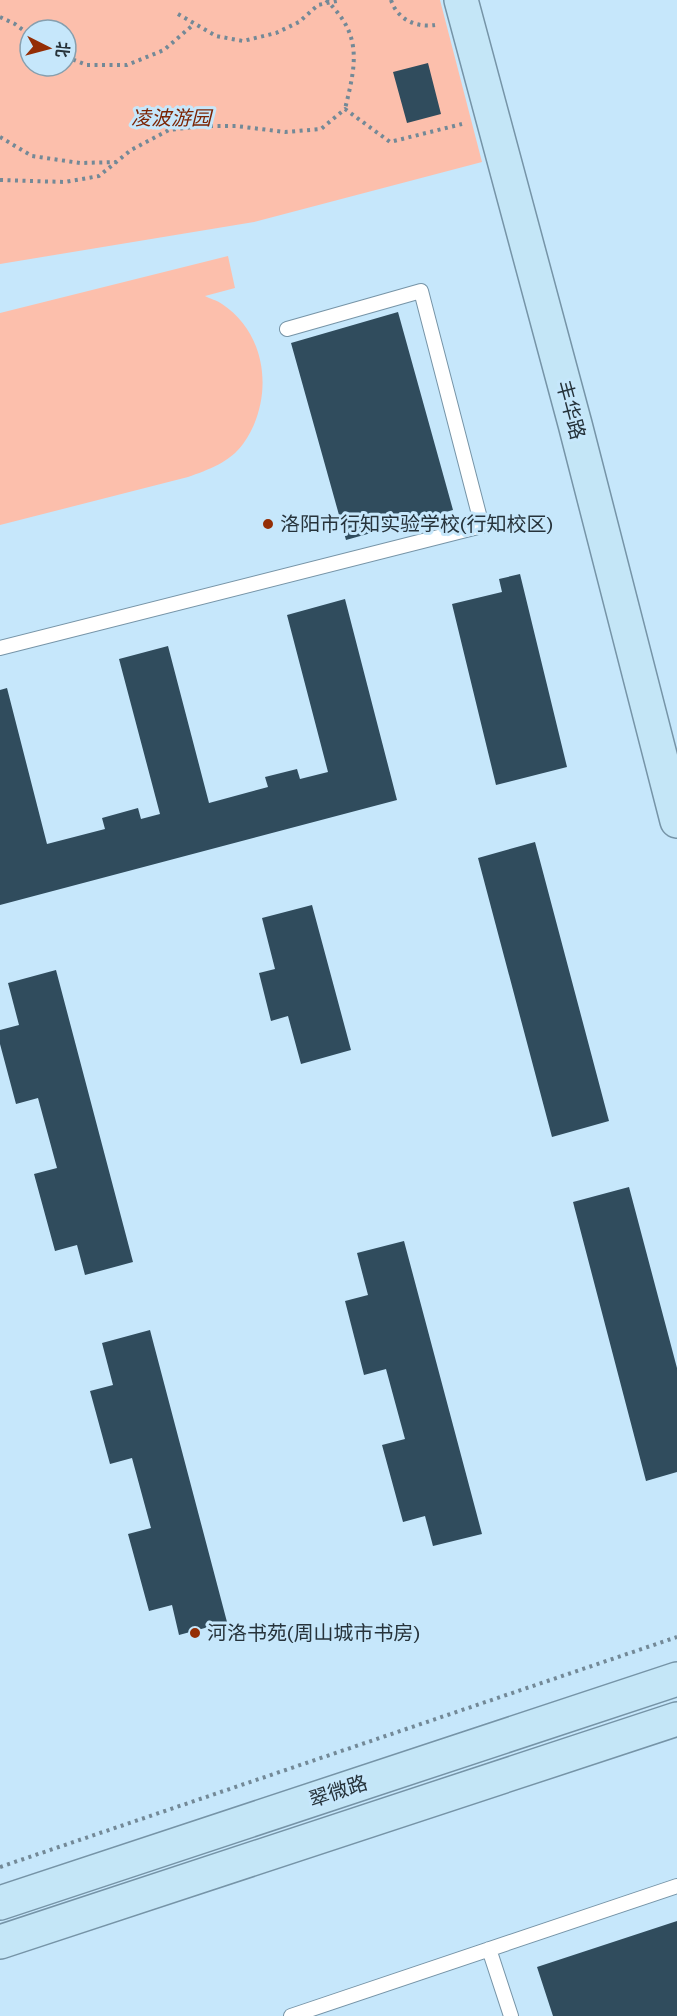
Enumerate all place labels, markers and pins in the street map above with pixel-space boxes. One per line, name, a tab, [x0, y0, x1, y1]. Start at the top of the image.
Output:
place label: 洛阳市行知实验学校(行知校区)	[280, 512, 553, 536]
marker: 洛阳市行知实验学校(行知校区)	[261, 517, 275, 531]
place label: 河洛书苑(周山城市书房)	[207, 1621, 420, 1645]
marker: 河洛书苑(周山城市书房)	[188, 1626, 202, 1640]

